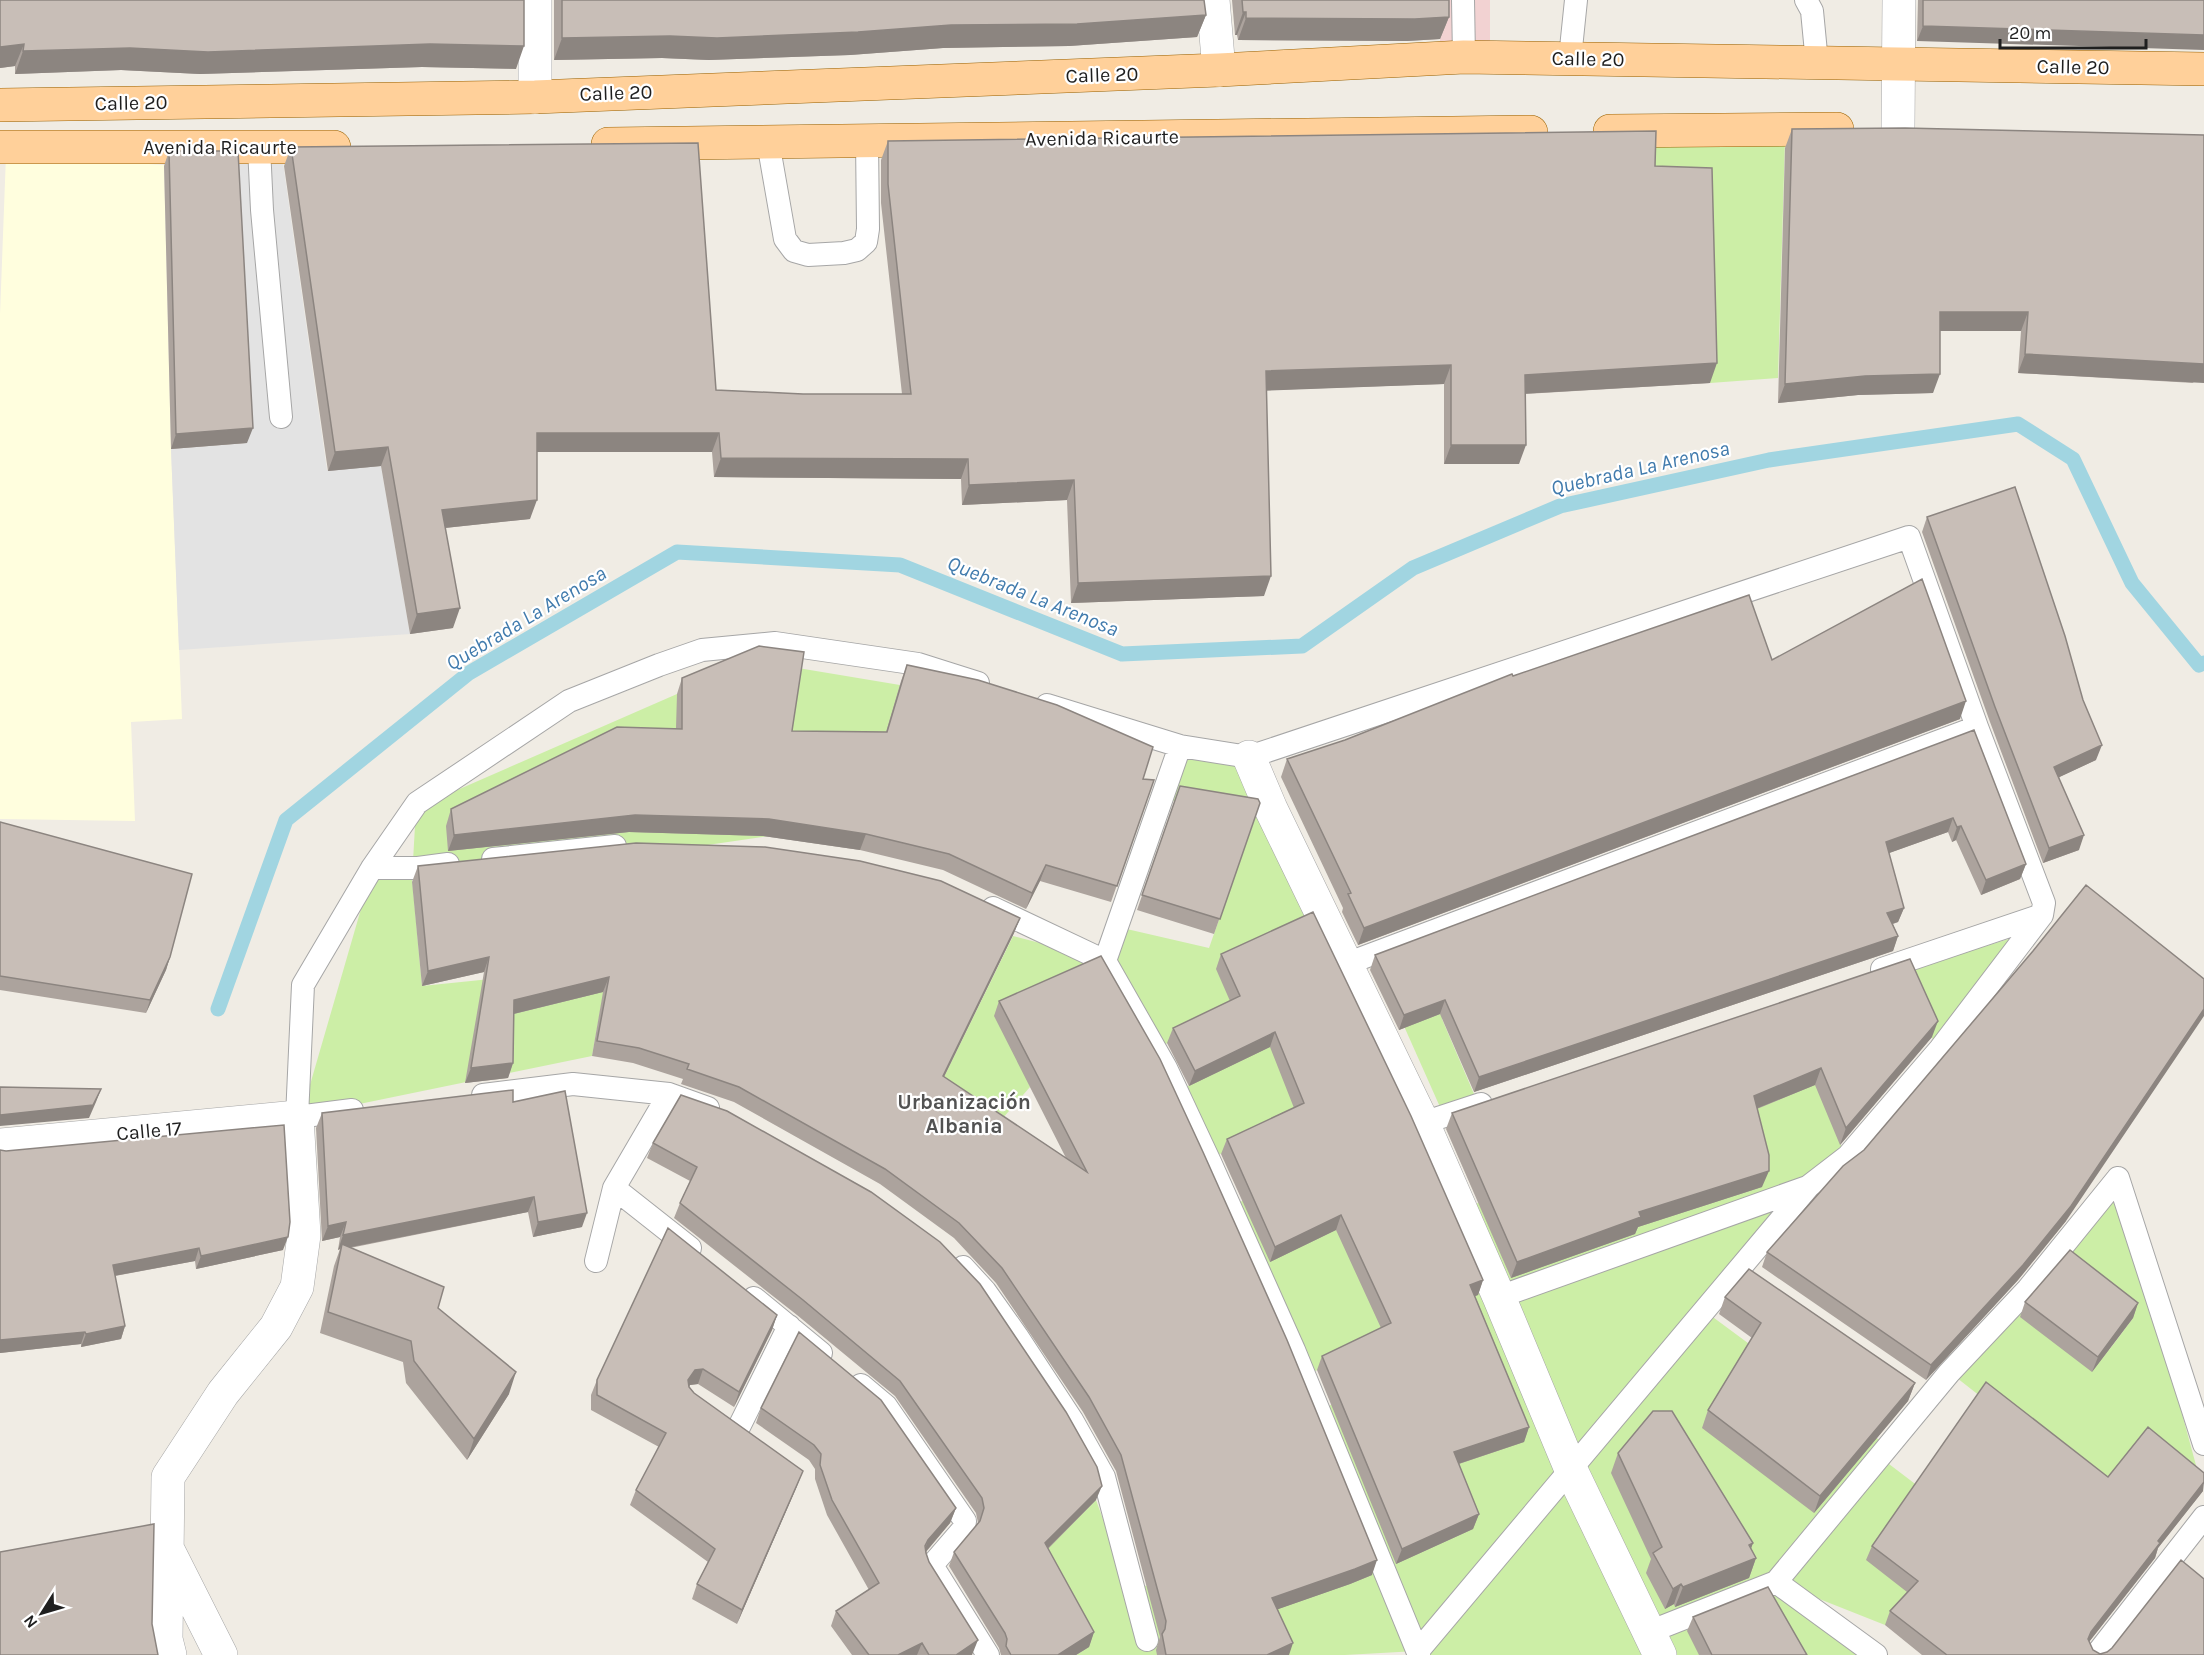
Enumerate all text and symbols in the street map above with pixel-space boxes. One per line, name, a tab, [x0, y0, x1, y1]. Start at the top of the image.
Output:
scale bar	[2000, 12, 2146, 50]
text: 20 m	[2009, 22, 2051, 44]
street label: Calle 20	[1551, 47, 1625, 71]
street label: Calle 20	[2036, 55, 2110, 79]
street label: Calle 20	[1065, 62, 1139, 88]
street label: Calle 20	[579, 80, 653, 106]
street label: Calle 20	[94, 91, 168, 115]
street label: Avenida Ricaurte	[1025, 125, 1179, 151]
street label: Avenida Ricaurte	[143, 136, 297, 159]
water label: Quebrada La Arenosa	[1548, 436, 1732, 500]
water label: Quebrada La Arenosa	[944, 551, 1122, 641]
water label: Quebrada La Arenosa	[442, 561, 610, 675]
district label: Urbanización Albania	[897, 1090, 1031, 1138]
street label: Calle 17	[115, 1117, 183, 1145]
north arrow	[12, 1583, 72, 1643]
text: N	[19, 1611, 41, 1632]

